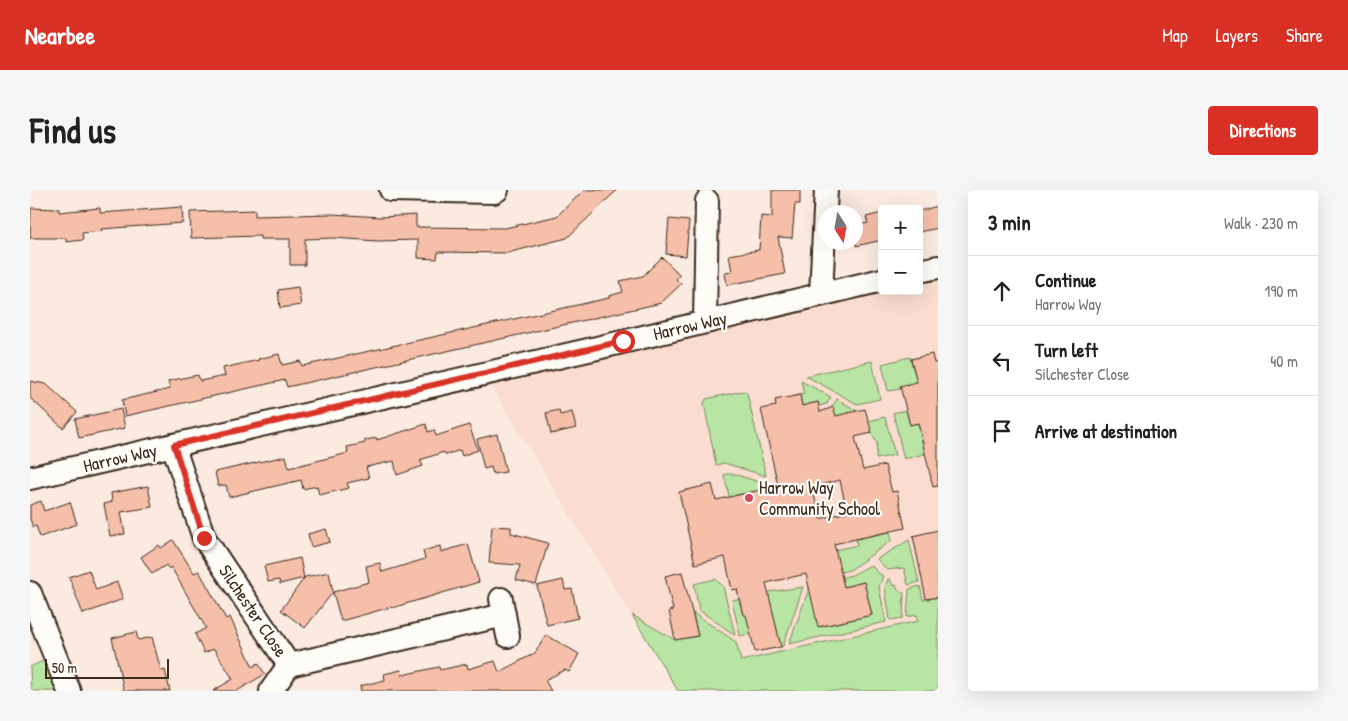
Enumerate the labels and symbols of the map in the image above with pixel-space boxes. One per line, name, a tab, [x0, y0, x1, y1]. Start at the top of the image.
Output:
north arrow	[818, 205, 863, 250]
street label: Harrow Way	[651, 305, 730, 346]
route start	[612, 330, 635, 353]
street label: Harrow Way	[81, 437, 160, 478]
place label: Harrow Way Community School	[759, 475, 880, 521]
marker: Harrow Way Community School	[743, 492, 755, 504]
route end	[193, 527, 216, 550]
street label: Silchester Close	[213, 560, 293, 662]
scale bar	[45, 656, 169, 679]

